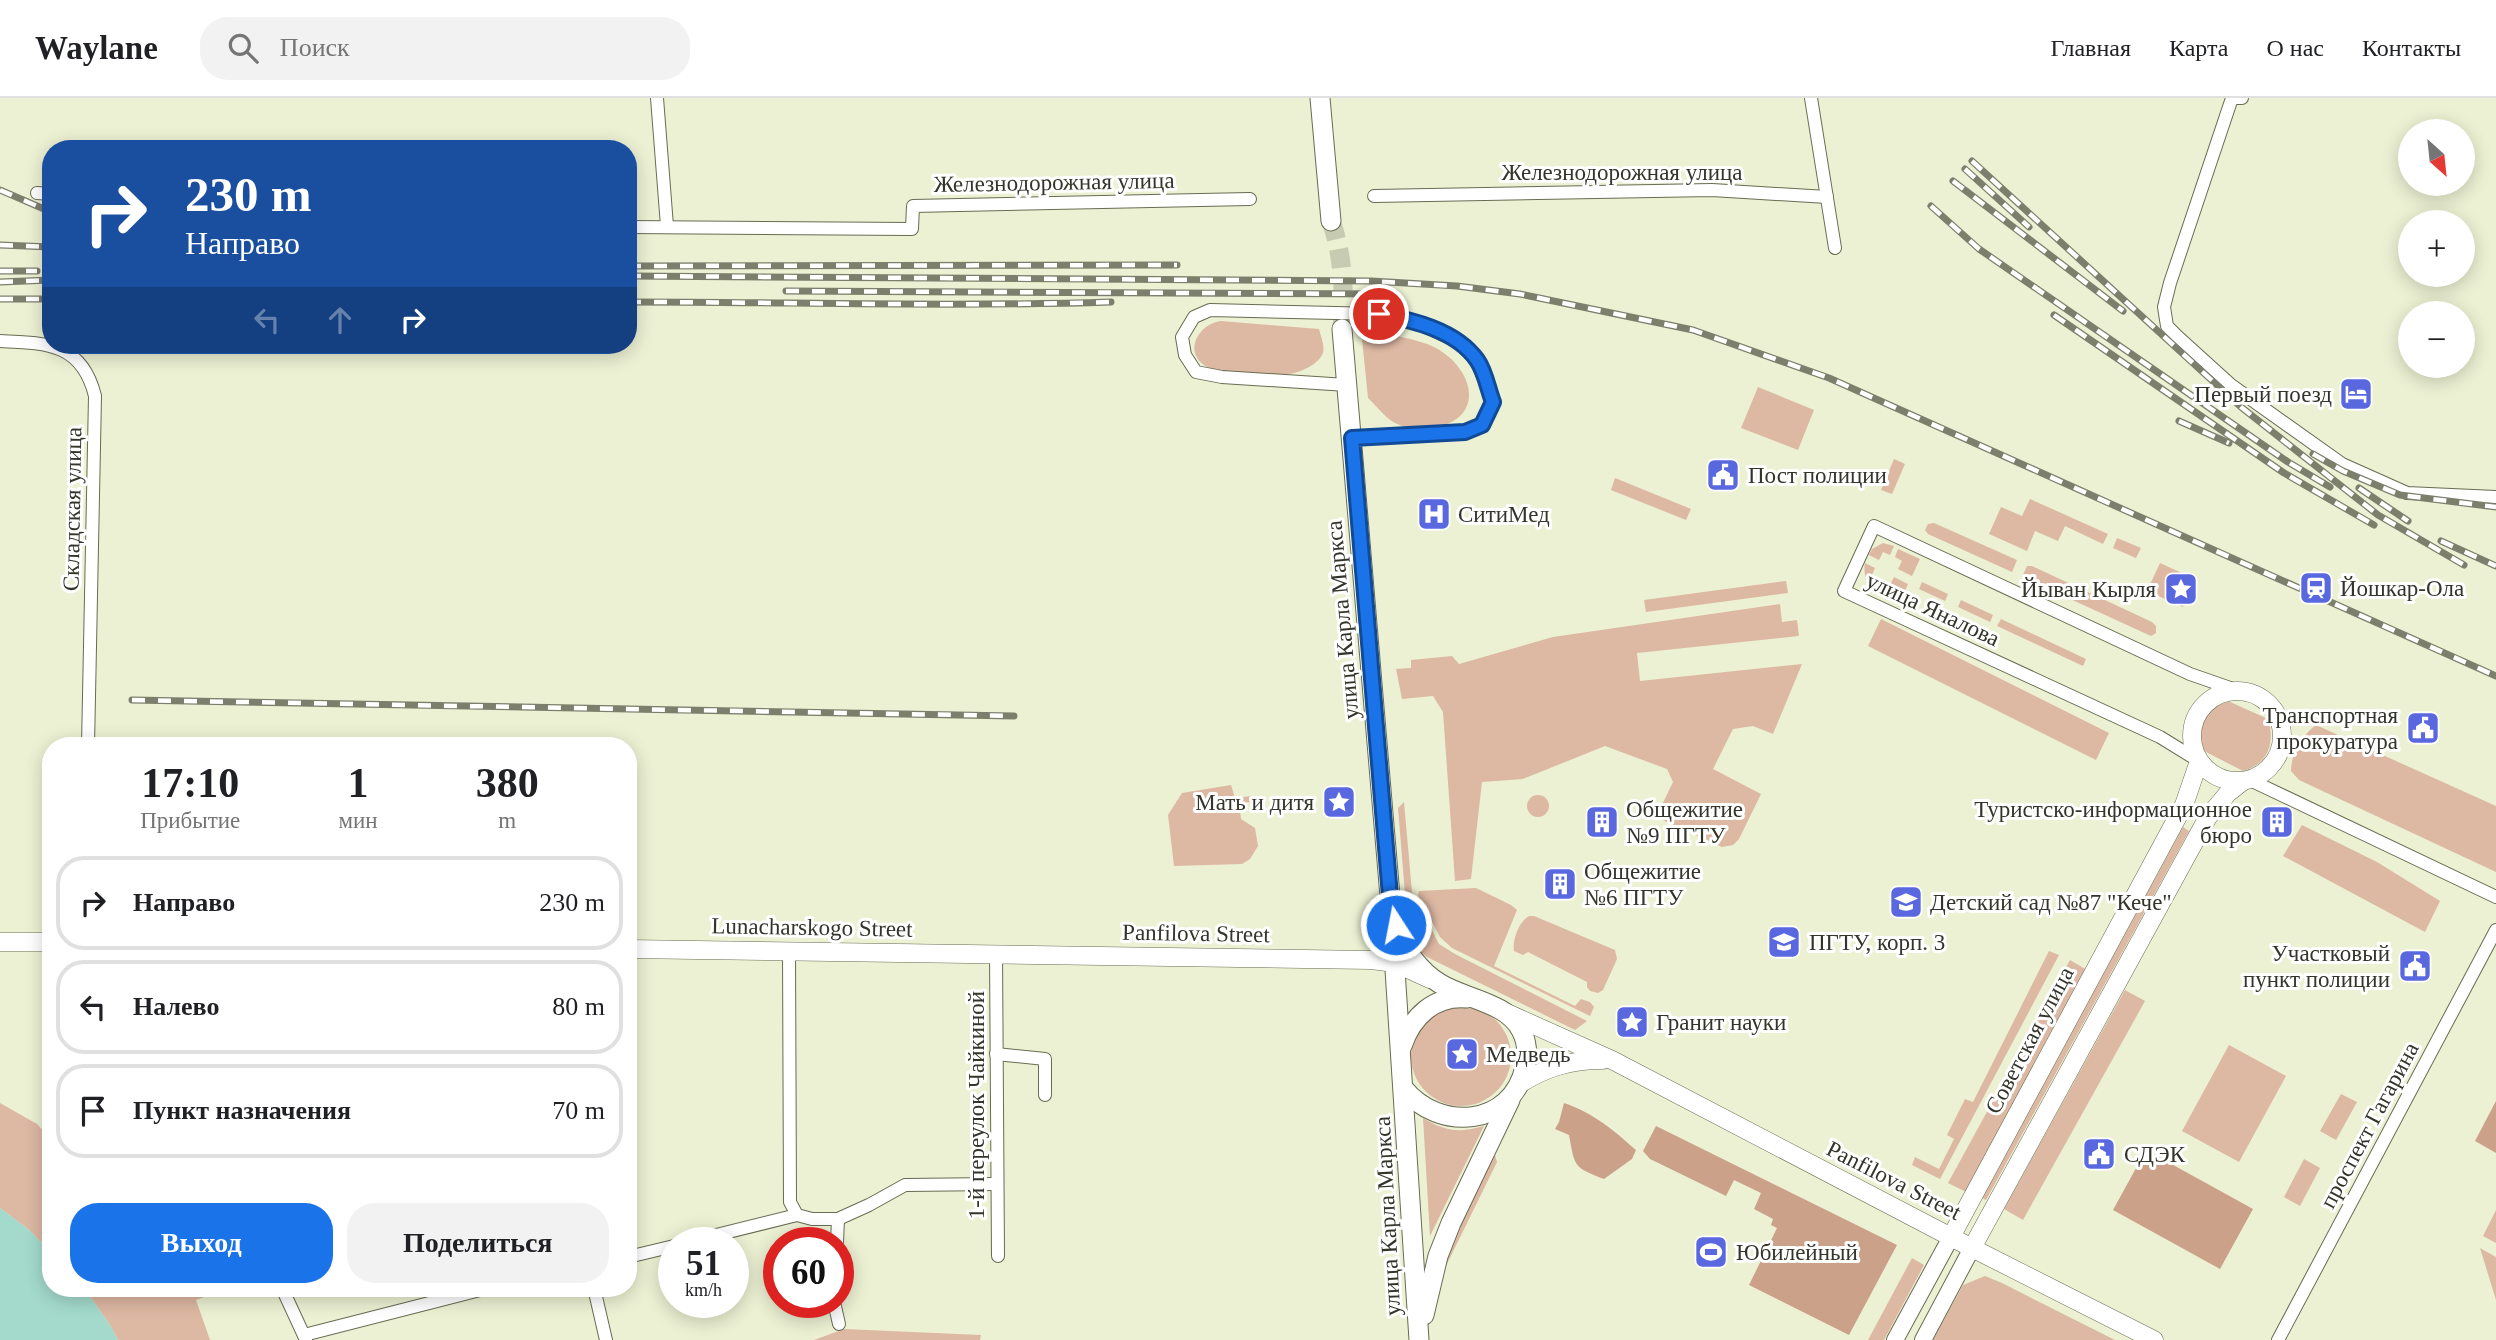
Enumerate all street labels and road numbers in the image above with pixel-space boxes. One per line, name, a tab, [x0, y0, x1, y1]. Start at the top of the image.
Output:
street label: Железнодорожная улица	[1501, 160, 1743, 185]
street label: Железнодорожная улица	[933, 168, 1175, 197]
street label: Складская улица	[59, 427, 86, 591]
street label: улица Карла Маркса	[1321, 519, 1364, 721]
street label: улица Яналова	[1862, 568, 2003, 651]
street label: Lunacharskogo Street	[711, 913, 913, 942]
street label: Panfilova Street	[1122, 920, 1271, 947]
street label: Советская улица	[1980, 963, 2079, 1118]
street label: 1-й переулок Чайкиной	[964, 991, 989, 1219]
street label: проспект Гагарина	[2315, 1038, 2424, 1212]
street label: улица Карла Маркса	[1370, 1116, 1405, 1316]
street label: Panfilova Street	[1822, 1136, 1966, 1225]

